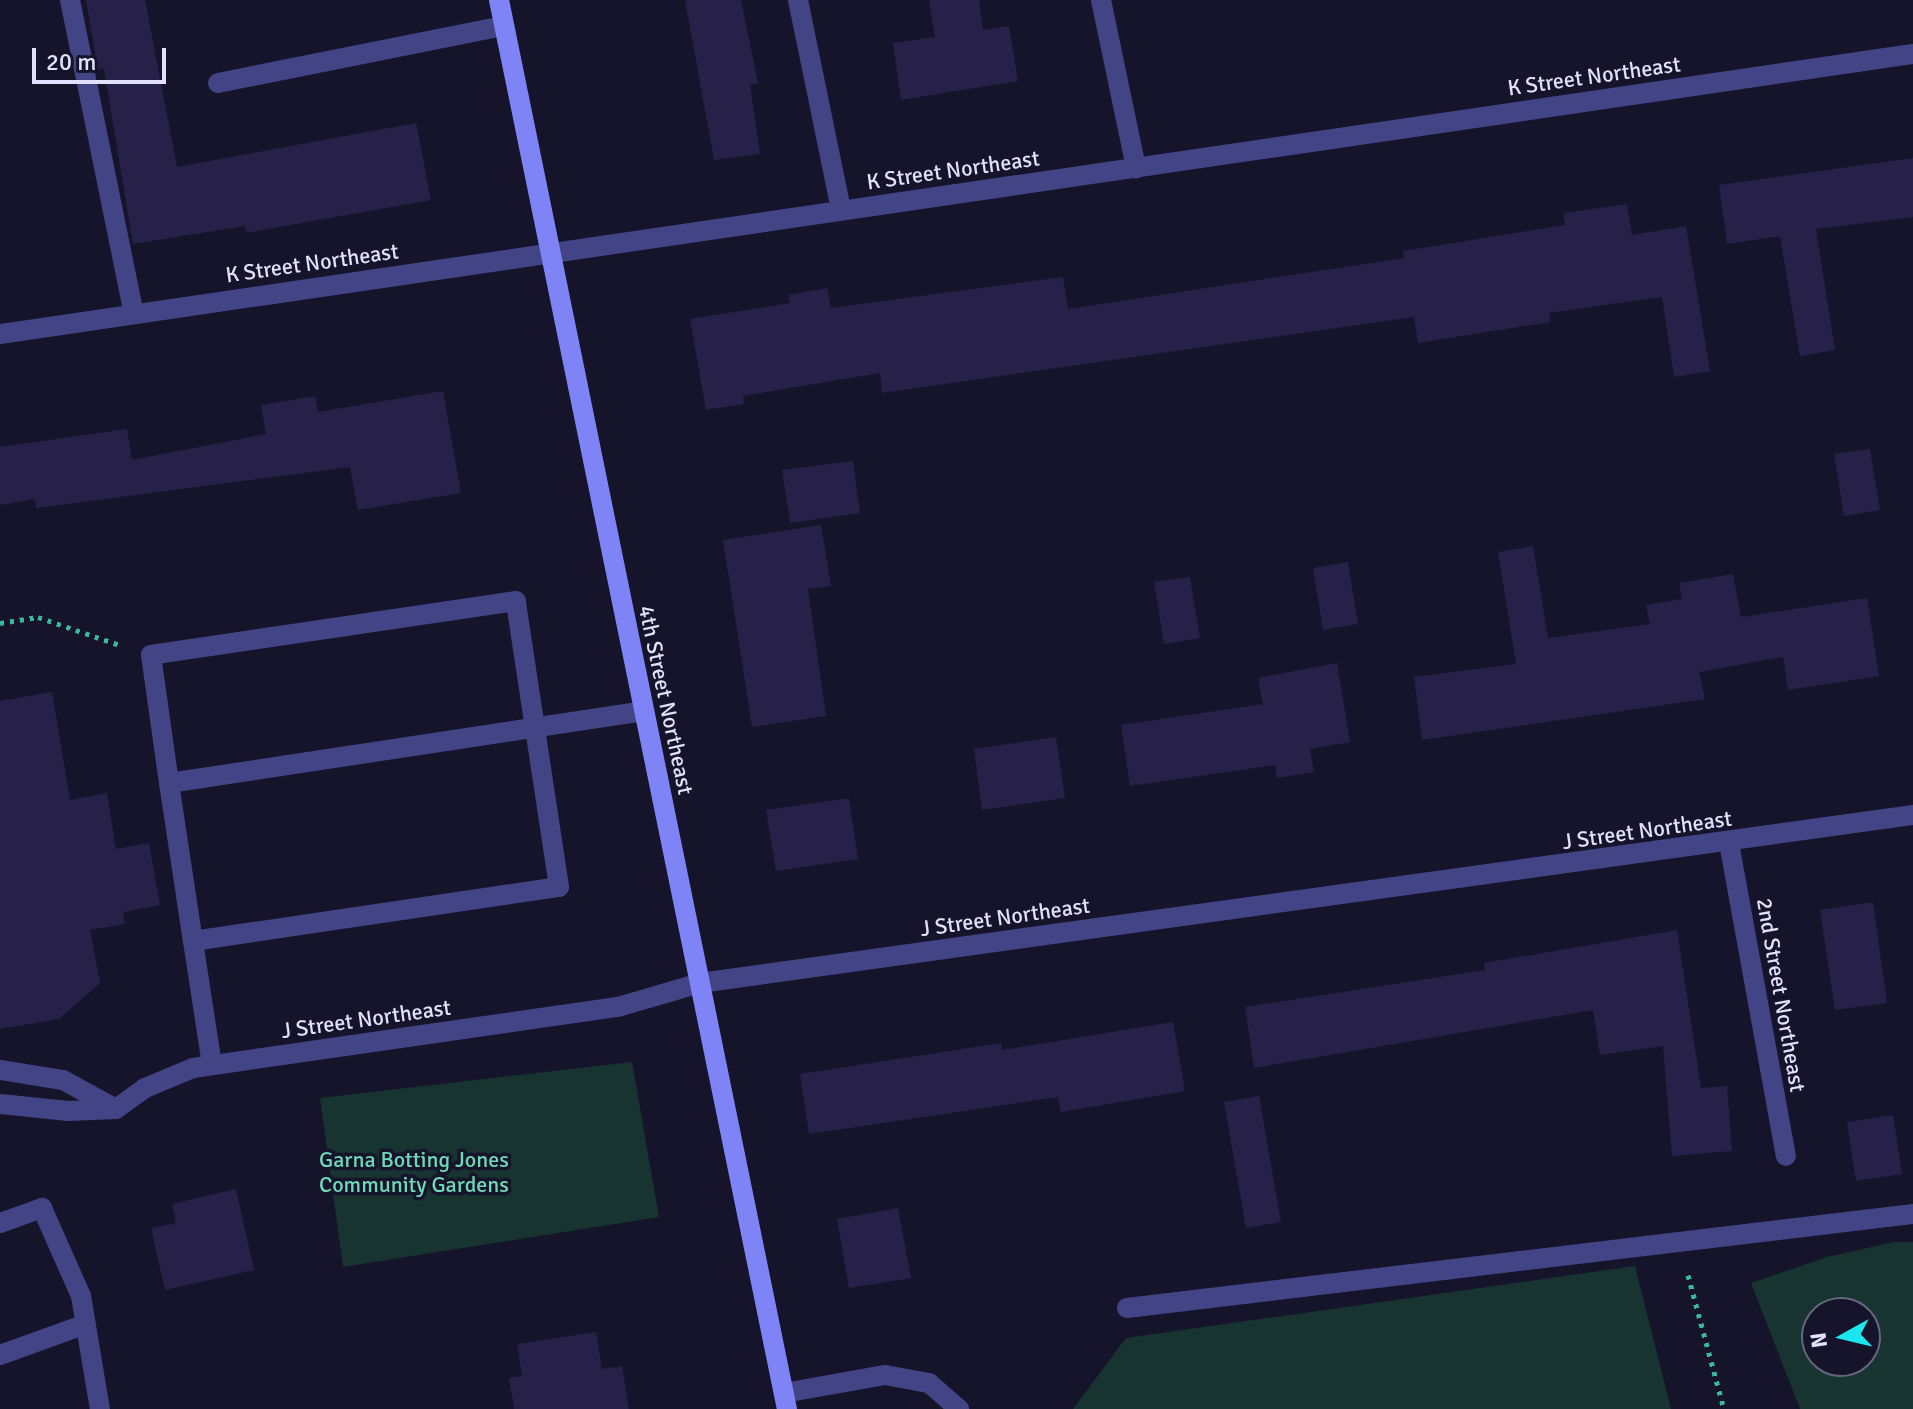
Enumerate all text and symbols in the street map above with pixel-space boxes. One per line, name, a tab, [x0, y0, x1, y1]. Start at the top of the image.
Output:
scale bar	[36, 32, 170, 82]
text: 20 m	[46, 47, 96, 77]
street label: K Street Northeast	[1506, 51, 1682, 101]
street label: K Street Northeast	[865, 145, 1041, 195]
street label: K Street Northeast	[224, 238, 400, 288]
street label: 4th Street Northeast	[633, 603, 699, 797]
street label: J Street Northeast	[1561, 805, 1733, 855]
street label: J Street Northeast	[919, 892, 1091, 942]
street label: 2nd Street Northeast	[1751, 896, 1811, 1094]
street label: J Street Northeast	[280, 994, 452, 1044]
park label: Garna Botting Jones Community Gardens	[319, 1146, 509, 1198]
north arrow	[1801, 1297, 1881, 1377]
text: N	[1804, 1331, 1833, 1350]

